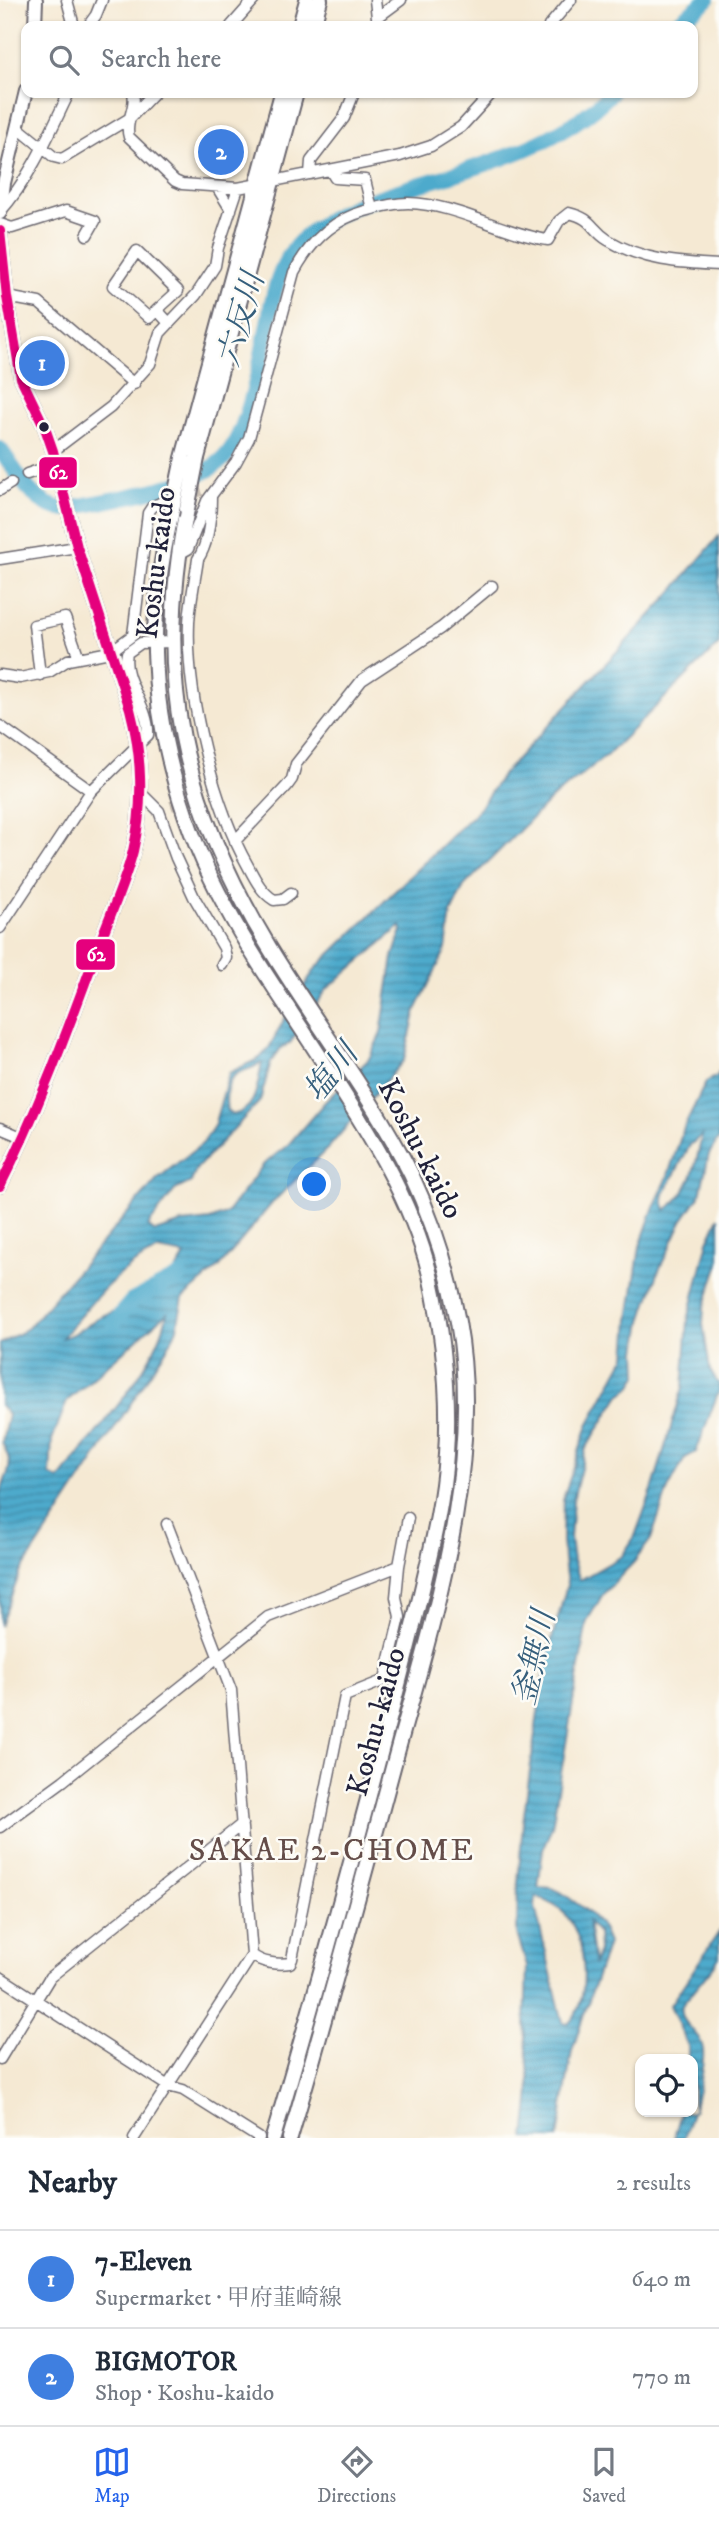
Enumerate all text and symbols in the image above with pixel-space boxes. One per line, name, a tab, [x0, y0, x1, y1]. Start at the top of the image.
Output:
search box	[21, 21, 698, 98]
icon: search	[45, 41, 83, 79]
text: Search here	[101, 43, 221, 76]
pin: 2	[198, 126, 244, 178]
water label: 六反川	[210, 265, 275, 372]
pin: 1	[19, 337, 65, 389]
unlabelled marker	[37, 420, 51, 434]
line badge: 62	[38, 456, 78, 489]
text: 62	[48, 462, 68, 485]
street label: Koshu-kaido	[129, 485, 185, 641]
line badge: 62	[75, 938, 116, 971]
text: 62	[86, 944, 106, 967]
water label: 塩川	[296, 1033, 370, 1110]
street label: Koshu-kaido	[369, 1073, 471, 1225]
your location	[297, 1167, 331, 1201]
water label: 釜無川	[505, 1604, 566, 1709]
street label: Koshu-kaido	[339, 1644, 415, 1800]
district label: SAKAE 2-CHOME	[189, 1831, 475, 1871]
map controls	[635, 2054, 698, 2117]
button: locate	[635, 2054, 698, 2117]
text: Nearby	[28, 2165, 117, 2202]
text: 2 results	[616, 2169, 691, 2198]
text: 7-Eleven	[95, 2246, 192, 2279]
text: 1	[47, 2265, 55, 2294]
text: 640 m	[631, 2265, 691, 2294]
text: Supermarket · 甲府韮崎線	[95, 2284, 342, 2313]
text: BIGMOTOR	[95, 2346, 237, 2379]
text: 2	[45, 2363, 57, 2392]
text: 770 m	[632, 2363, 691, 2392]
text: Shop · Koshu-kaido	[95, 2379, 274, 2408]
tab: Map	[93, 2443, 131, 2508]
tab: Directions	[317, 2443, 396, 2508]
tab: Saved	[582, 2443, 626, 2508]

